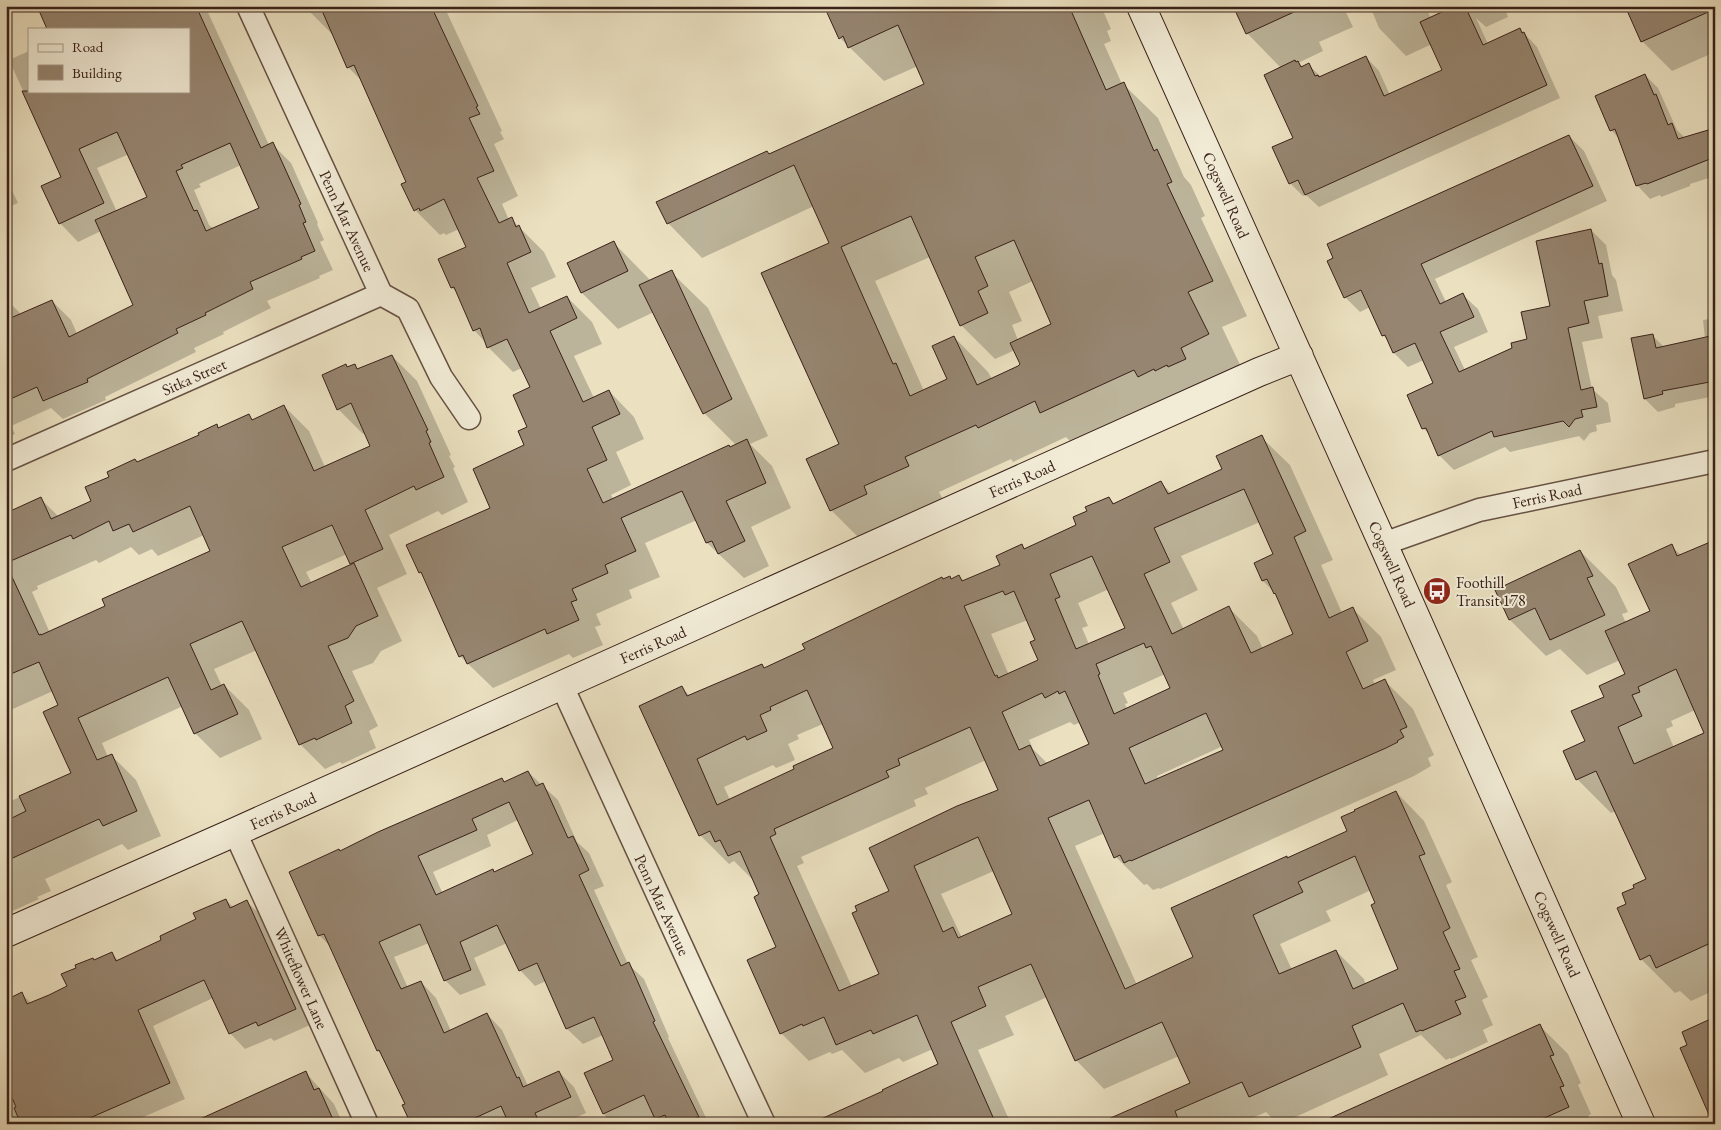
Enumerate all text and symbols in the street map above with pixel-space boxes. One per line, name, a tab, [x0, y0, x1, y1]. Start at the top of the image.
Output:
legend	[28, 28, 190, 92]
text: Road	[72, 37, 104, 56]
text: Building	[72, 63, 122, 82]
street label: Cogswell Road	[1198, 148, 1255, 242]
street label: Penn Mar Avenue	[314, 167, 380, 275]
street label: Sitka Street	[158, 353, 230, 401]
street label: Ferris Road	[986, 455, 1059, 503]
street label: Ferris Road	[1510, 478, 1585, 514]
street label: Cogswell Road	[1364, 517, 1421, 611]
place label: Foothill Transit 178	[1456, 572, 1526, 611]
bus stop icon: Foothill Transit 178	[1422, 576, 1452, 606]
street label: Ferris Road	[617, 621, 690, 669]
street label: Ferris Road	[247, 787, 320, 835]
street label: Penn Mar Avenue	[629, 851, 695, 959]
street label: Cogswell Road	[1529, 887, 1586, 981]
street label: Whiteflower Lane	[269, 924, 333, 1032]

